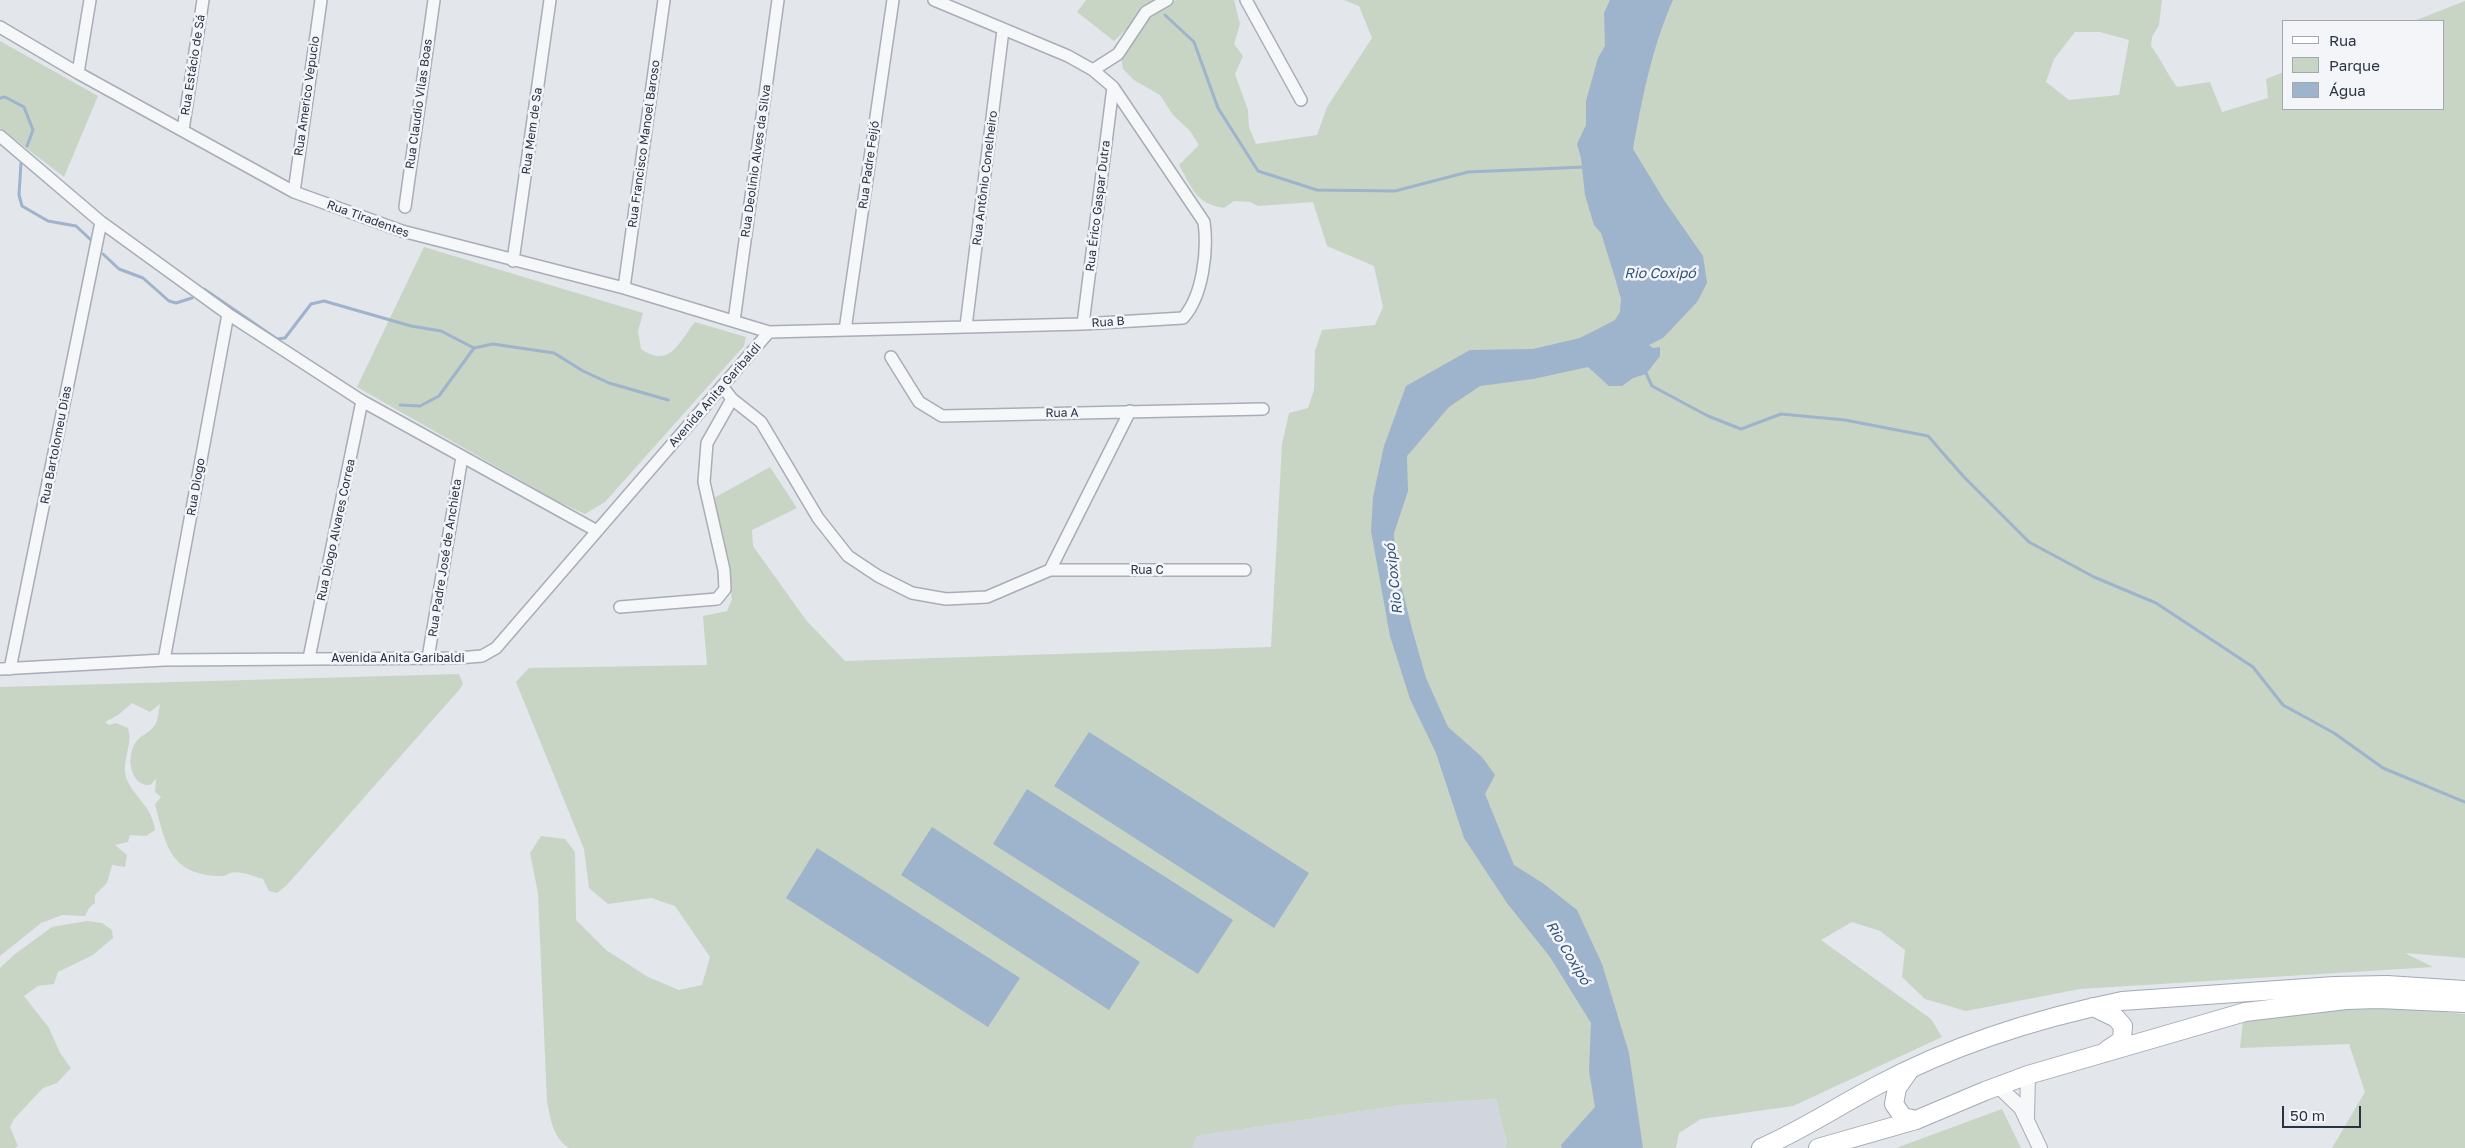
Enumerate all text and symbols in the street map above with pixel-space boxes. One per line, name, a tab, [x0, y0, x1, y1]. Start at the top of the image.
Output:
street label: Rua Estácio de Sá	[178, 14, 208, 116]
legend	[2282, 20, 2445, 110]
text: Rua	[2329, 31, 2356, 49]
street label: Rua Americo Vepucio	[291, 35, 323, 157]
street label: Rua Claudio Vilas Boas	[403, 38, 435, 170]
text: Parque	[2329, 56, 2380, 74]
street label: Rua Francisco Manoel Baroso	[625, 59, 663, 229]
text: Água	[2329, 81, 2366, 99]
street label: Rua Deolinio Alves da Silva	[738, 84, 774, 238]
street label: Rua Mem de Sa	[519, 87, 545, 175]
street label: Rua Antônio Conelheiro	[970, 110, 1000, 246]
street label: Rua Padre Feijó	[856, 120, 882, 210]
street label: Rua Érico Gaspar Dutra	[1083, 140, 1113, 272]
street label: Rua Tiradentes	[325, 197, 411, 241]
water label: Rio Coxipó	[1624, 266, 1696, 282]
street label: Rua B	[1091, 314, 1125, 330]
street label: Avenida Anita Garibaldi	[666, 340, 764, 450]
street label: Rua Bartolomeu Dias	[37, 385, 75, 505]
street label: Rua A	[1045, 406, 1079, 420]
street label: Rua Diogo	[184, 457, 208, 517]
street label: Rua Diogo Alvares Correa	[314, 458, 358, 602]
street label: Rua Padre José de Anchieta	[425, 478, 465, 638]
water label: Rio Coxipó	[1382, 543, 1406, 615]
street label: Rua C	[1130, 563, 1164, 577]
street label: Avenida Anita Garibaldi	[331, 651, 465, 665]
water label: Rio Coxipó	[1542, 918, 1594, 988]
scale bar	[2285, 1096, 2364, 1128]
text: 50 m	[2290, 1106, 2325, 1124]

